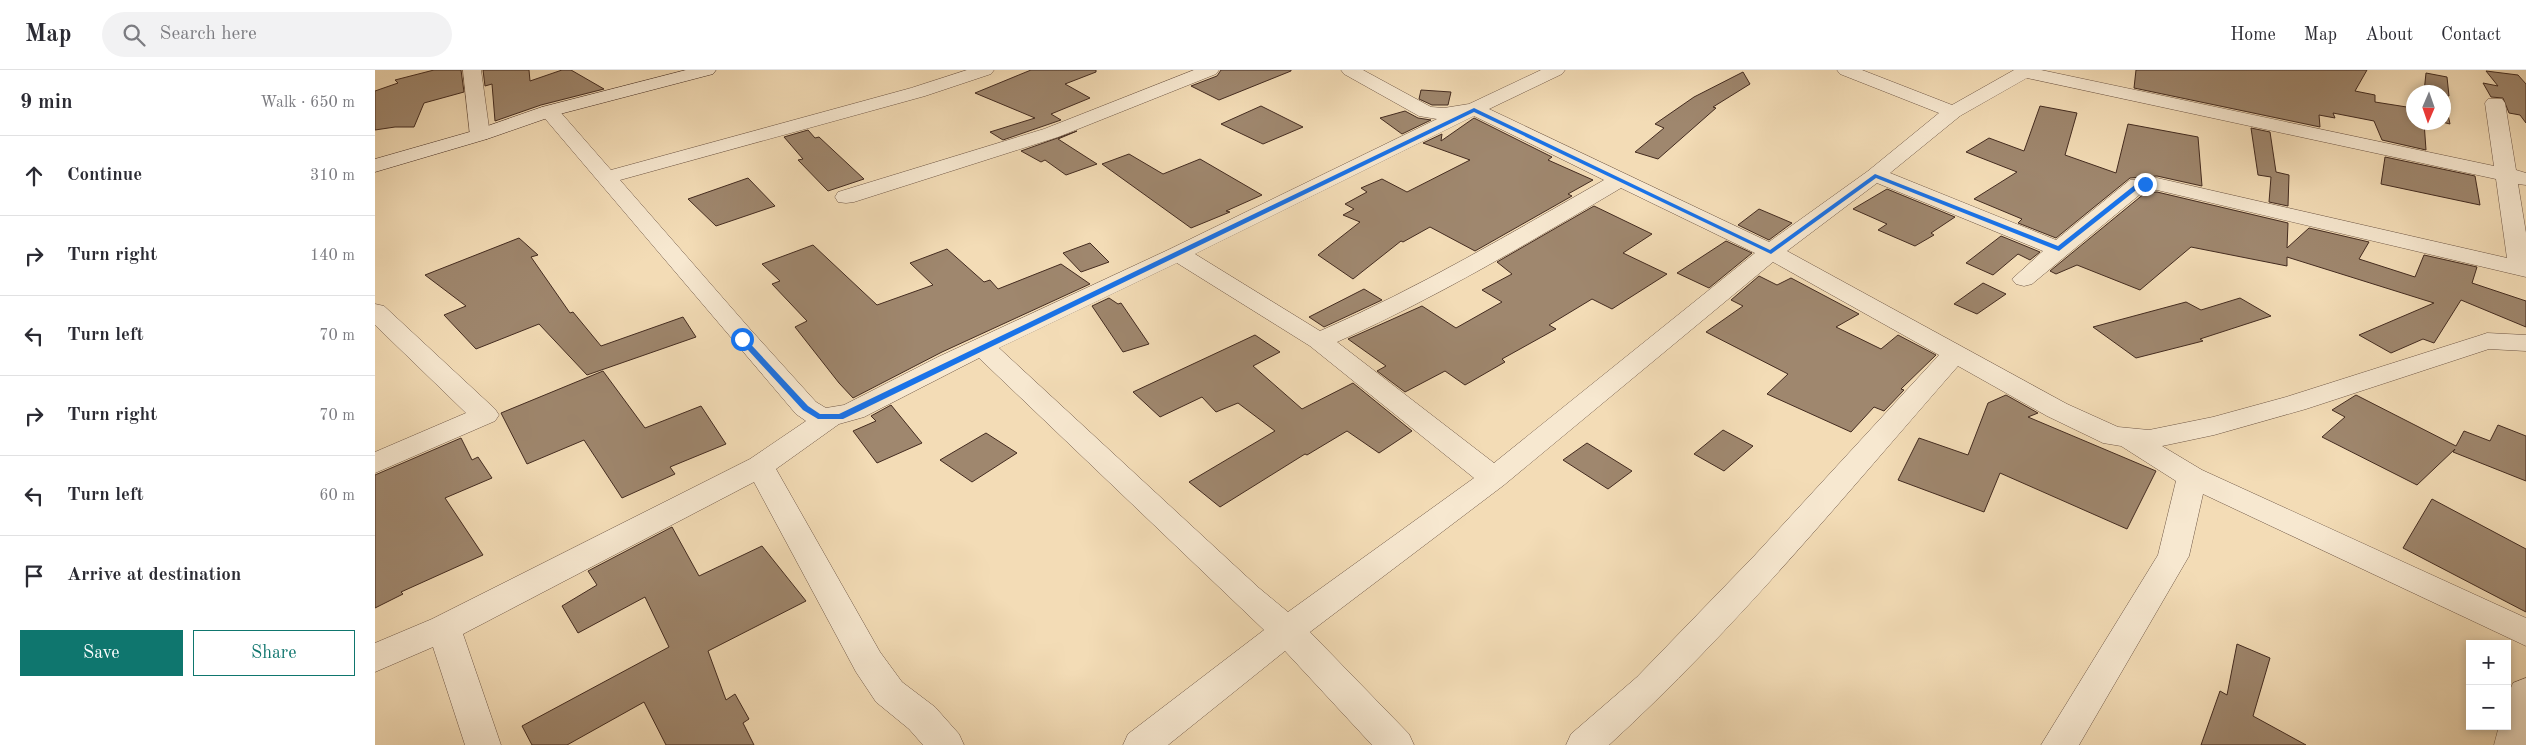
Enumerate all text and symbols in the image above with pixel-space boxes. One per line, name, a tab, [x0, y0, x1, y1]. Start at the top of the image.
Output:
search box	[102, 12, 452, 57]
icon: search	[120, 21, 148, 49]
text: Map	[25, 23, 72, 47]
text: Search here	[160, 25, 257, 44]
text: Home	[2230, 26, 2276, 44]
text: Map	[2304, 26, 2337, 44]
text: About	[2365, 26, 2413, 44]
text: Contact	[2441, 26, 2501, 44]
north arrow	[2406, 85, 2451, 130]
text: 9 min	[20, 92, 73, 113]
text: Walk · 650 m	[260, 95, 355, 111]
icon: ahead	[20, 162, 48, 190]
text: Continue	[67, 166, 142, 185]
text: 310 m	[310, 168, 355, 184]
route end	[2134, 173, 2157, 196]
icon: right	[20, 242, 48, 270]
text: Turn right	[67, 246, 157, 265]
text: 140 m	[310, 248, 355, 264]
icon: left	[20, 322, 48, 350]
text: Turn left	[67, 326, 144, 345]
text: 70 m	[319, 328, 355, 344]
route start	[731, 328, 754, 351]
icon: right	[20, 402, 48, 430]
text: Turn right	[67, 406, 157, 425]
text: 70 m	[319, 408, 355, 424]
icon: left	[20, 482, 48, 510]
text: Turn left	[67, 486, 144, 505]
text: 60 m	[319, 488, 355, 504]
icon: arrive	[20, 562, 48, 590]
text: Arrive at destination	[67, 566, 241, 585]
button: Save	[20, 630, 183, 676]
button: Share	[193, 630, 355, 676]
map controls	[2466, 640, 2511, 730]
button: +	[2466, 640, 2511, 685]
button: −	[2466, 685, 2511, 730]

